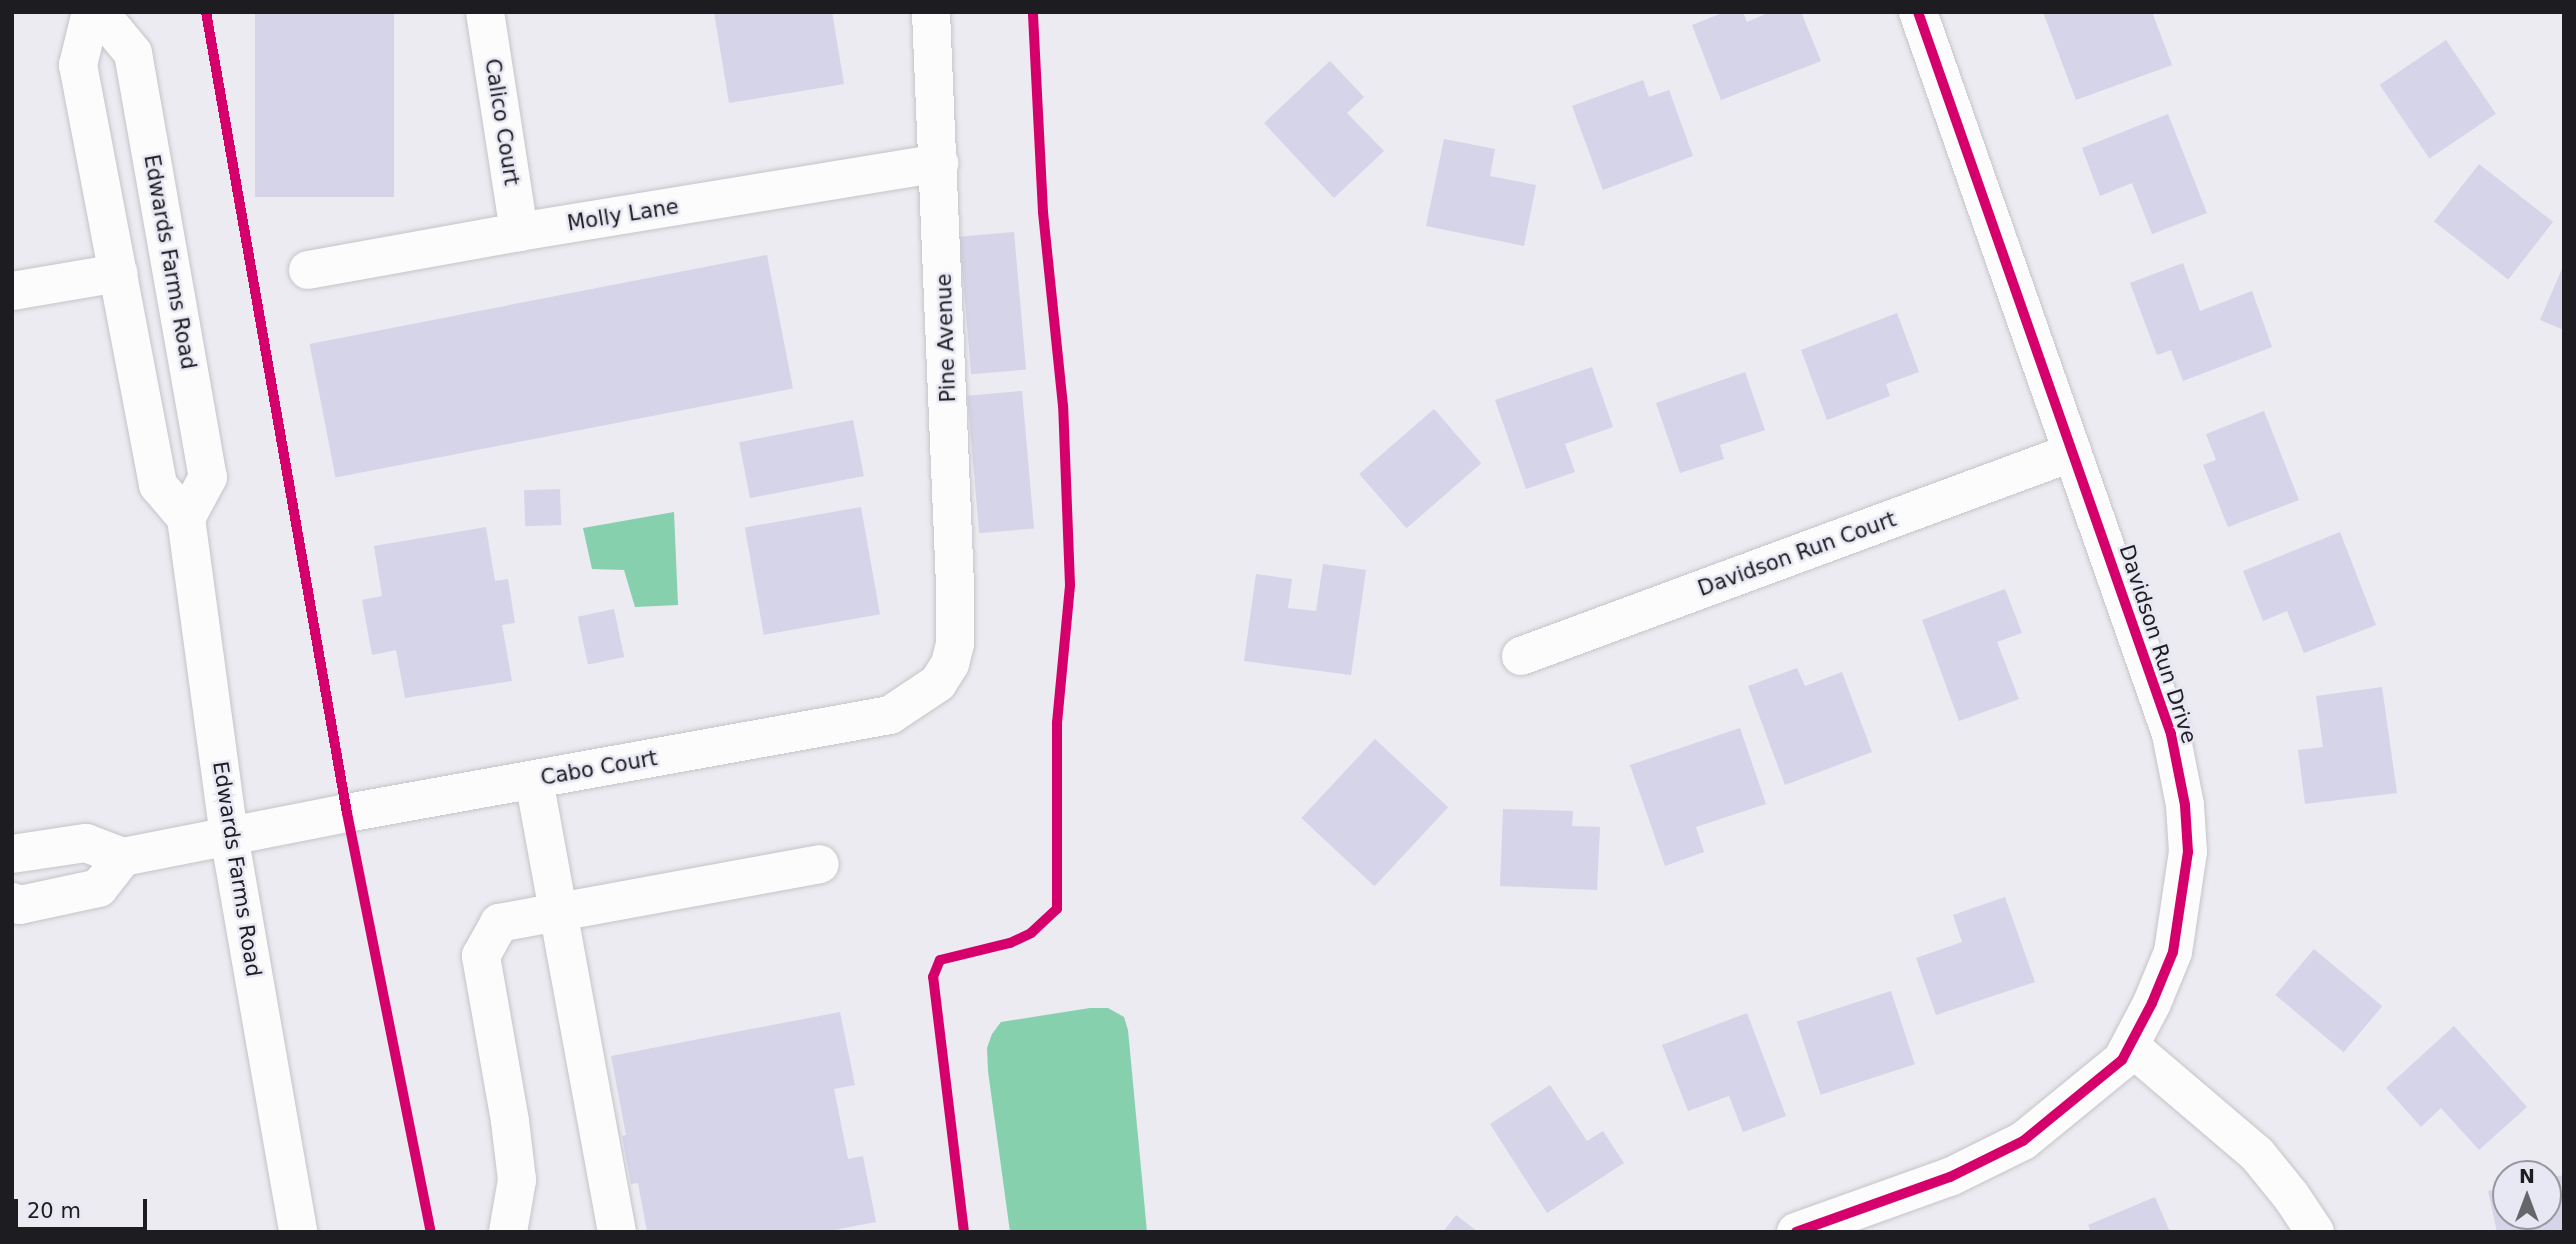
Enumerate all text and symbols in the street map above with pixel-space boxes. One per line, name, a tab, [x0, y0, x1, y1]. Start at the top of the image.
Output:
street label: Calico Court	[480, 57, 524, 187]
street label: Edwards Farms Road	[139, 153, 201, 371]
street label: Molly Lane	[565, 194, 681, 236]
street label: Pine Avenue	[931, 273, 961, 403]
street label: Davidson Run Court	[1694, 506, 1900, 602]
street label: Davidson Run Drive	[2114, 542, 2202, 746]
street label: Cabo Court	[539, 745, 659, 791]
street label: Edwards Farms Road	[208, 759, 266, 979]
north arrow	[2492, 1160, 2562, 1230]
text: N	[2519, 1165, 2535, 1187]
scale bar	[18, 1184, 150, 1228]
text: 20 m	[27, 1199, 81, 1223]

